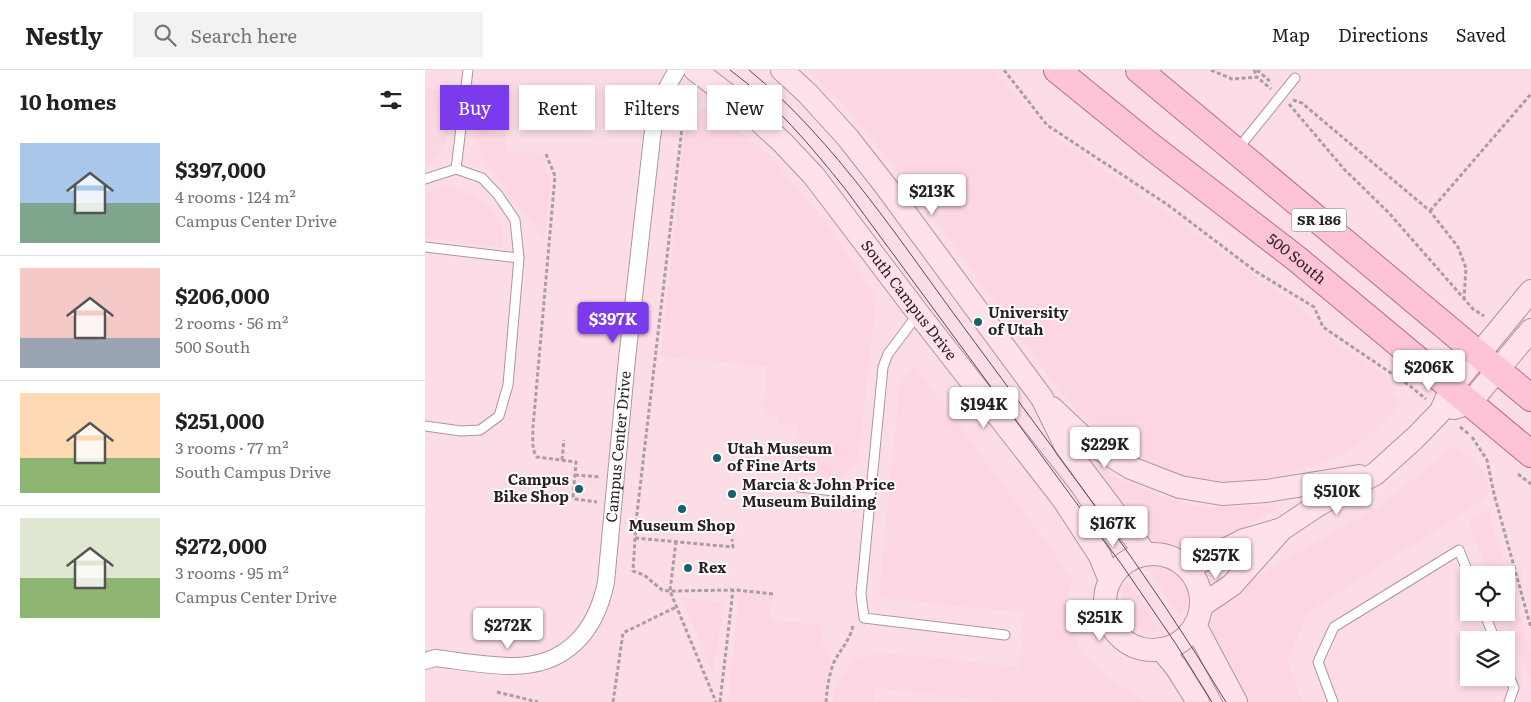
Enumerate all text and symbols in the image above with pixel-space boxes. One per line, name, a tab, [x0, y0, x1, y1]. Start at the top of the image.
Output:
search box	[133, 12, 483, 57]
text: Nestly	[25, 17, 103, 52]
icon: search	[151, 21, 179, 49]
text: Search here	[191, 21, 297, 49]
text: Map	[1272, 21, 1310, 48]
text: Directions	[1338, 21, 1428, 48]
text: Saved	[1456, 21, 1506, 48]
text: 10 homes	[20, 85, 116, 116]
chip: Buy	[440, 85, 509, 130]
chip: Rent	[519, 85, 595, 130]
chip: Filters	[605, 85, 697, 130]
chip: New	[707, 85, 782, 130]
icon: filters	[377, 86, 405, 114]
text: $397,000	[175, 153, 266, 184]
icon: home	[60, 163, 120, 223]
pin: $213K	[897, 174, 967, 216]
text: $213K	[909, 178, 955, 202]
text: 4 rooms · 124 m²	[175, 184, 296, 208]
text: Campus Center Drive	[175, 208, 337, 232]
road number: SR 186	[1291, 208, 1347, 232]
street label: 500 South	[1262, 227, 1332, 289]
street label: South Campus Drive	[856, 234, 964, 365]
text: $206,000	[175, 279, 270, 310]
icon: home	[60, 288, 120, 348]
place label: University of Utah	[988, 300, 1069, 340]
pin: $397K	[578, 302, 648, 344]
text: $397K	[589, 306, 637, 330]
text: 2 rooms · 56 m²	[175, 310, 288, 334]
marker: University of Utah	[972, 316, 984, 328]
text: 500 South	[175, 334, 250, 358]
pin: $206K	[1394, 350, 1464, 392]
text: $206K	[1404, 354, 1454, 378]
street label: Campus Center Drive	[599, 370, 636, 523]
pin: $194K	[949, 386, 1019, 429]
text: $194K	[960, 391, 1008, 415]
text: $251,000	[175, 404, 264, 435]
icon: home	[60, 413, 120, 473]
pin: $229K	[1070, 426, 1140, 469]
text: $229K	[1081, 431, 1129, 455]
text: 3 rooms · 77 m²	[175, 435, 289, 459]
place label: Utah Museum of Fine Arts	[727, 436, 832, 476]
marker: Utah Museum of Fine Arts	[711, 452, 723, 464]
text: South Campus Drive	[175, 459, 331, 483]
place label: Campus Bike Shop	[493, 467, 570, 507]
place label: Marcia & John Price Museum Building	[742, 472, 895, 512]
pin: $510K	[1302, 474, 1372, 516]
text: $510K	[1313, 478, 1361, 502]
marker: Campus Bike Shop	[573, 483, 585, 495]
marker: Marcia & John Price Museum Building	[726, 488, 738, 500]
marker: Museum Shop	[676, 503, 688, 515]
pin: $167K	[1078, 506, 1148, 548]
text: $167K	[1090, 510, 1136, 534]
place label: Museum Shop	[629, 513, 736, 536]
text: $272,000	[175, 529, 267, 560]
icon: home	[60, 538, 120, 598]
pin: $257K	[1181, 538, 1251, 580]
text: $257K	[1192, 542, 1240, 566]
place label: Rex	[698, 555, 726, 578]
text: 3 rooms · 95 m²	[175, 560, 289, 584]
marker: Rex	[682, 562, 694, 574]
map controls	[1460, 566, 1515, 686]
button: locate	[1460, 566, 1515, 621]
text: Campus Center Drive	[175, 584, 337, 608]
pin: $251K	[1065, 600, 1135, 642]
text: $251K	[1077, 604, 1123, 628]
pin: $272K	[473, 608, 543, 650]
text: $272K	[484, 612, 532, 636]
button: layers	[1460, 631, 1515, 686]

